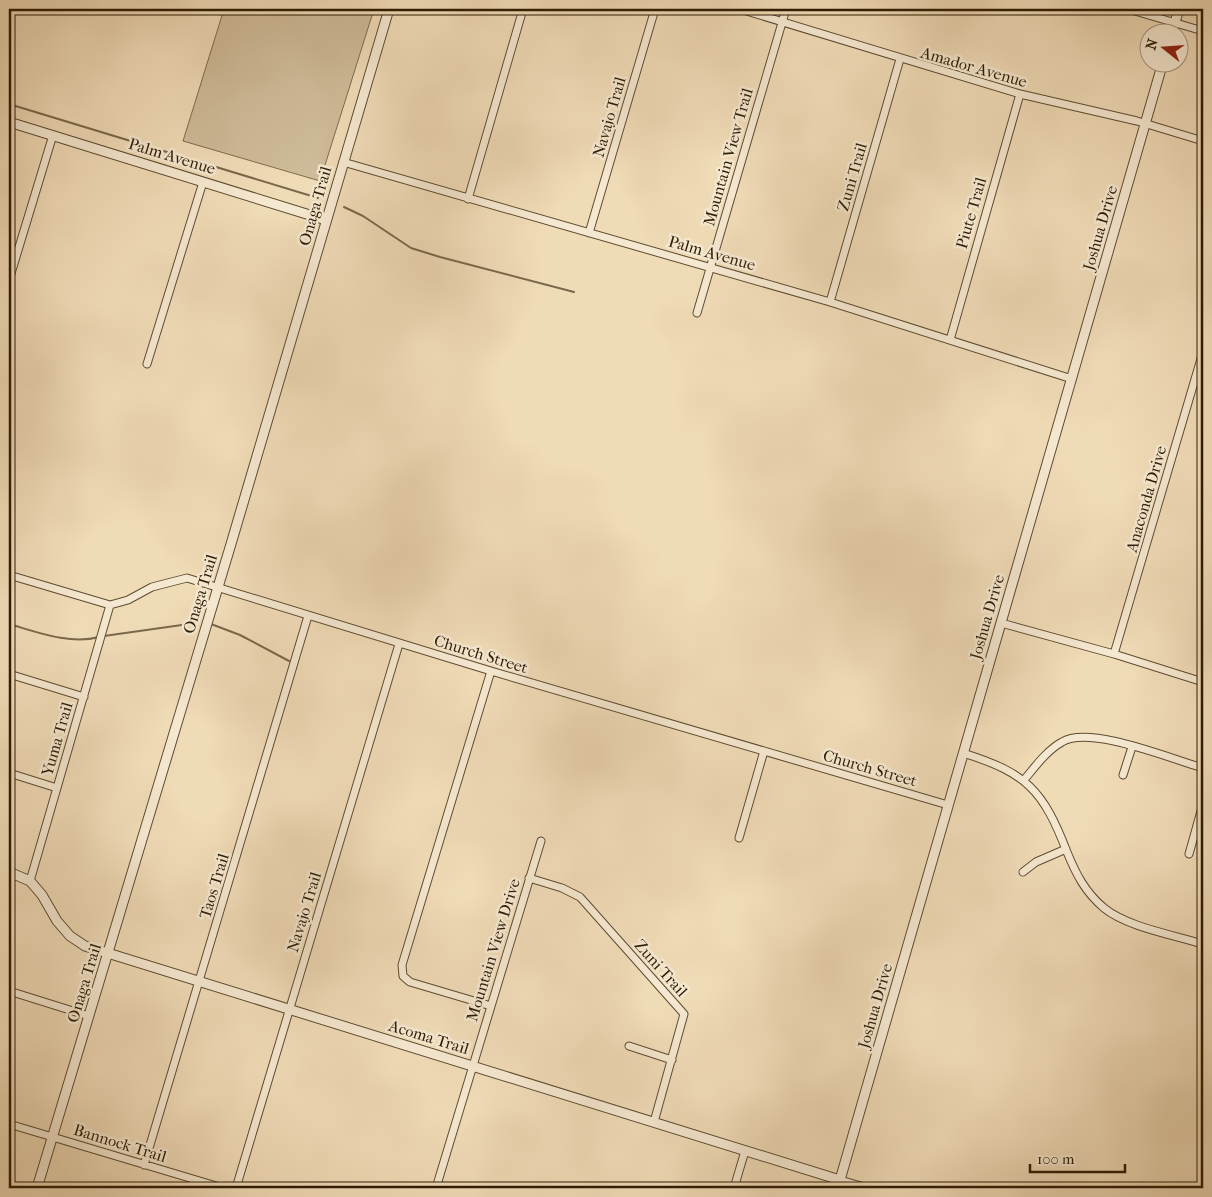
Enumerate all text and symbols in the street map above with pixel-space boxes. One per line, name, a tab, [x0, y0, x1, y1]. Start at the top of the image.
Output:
north arrow	[1140, 22, 1190, 72]
text: N	[1142, 36, 1162, 52]
street label: Amador Avenue	[918, 42, 1029, 91]
street label: Navajo Trail	[588, 74, 630, 159]
street label: Mountain View Trail	[699, 85, 757, 228]
street label: Palm Avenue	[126, 134, 218, 178]
street label: Zuni Trail	[833, 140, 871, 213]
street label: Onaga Trail	[295, 164, 336, 248]
street label: Piute Trail	[952, 175, 990, 251]
street label: Joshua Drive	[1078, 183, 1121, 275]
street label: Palm Avenue	[666, 232, 758, 275]
street label: Anaconda Drive	[1121, 443, 1170, 555]
street label: Onaga Trail	[179, 552, 221, 636]
street label: Joshua Drive	[965, 572, 1008, 664]
street label: Church Street	[432, 631, 530, 677]
street label: Yuma Trail	[37, 699, 77, 779]
street label: Church Street	[821, 746, 920, 791]
street label: Taos Trail	[195, 850, 233, 921]
street label: Navajo Trail	[283, 869, 325, 954]
street label: Mountain View Drive	[462, 876, 524, 1024]
street label: Zuni Trail	[630, 936, 692, 1001]
street label: Onaga Trail	[63, 941, 105, 1025]
street label: Joshua Drive	[853, 961, 896, 1053]
street label: Acoma Trail	[386, 1016, 472, 1058]
street label: Bannock Trail	[71, 1120, 169, 1166]
scale bar	[1030, 1142, 1124, 1174]
text: 100 m	[1037, 1150, 1075, 1168]

